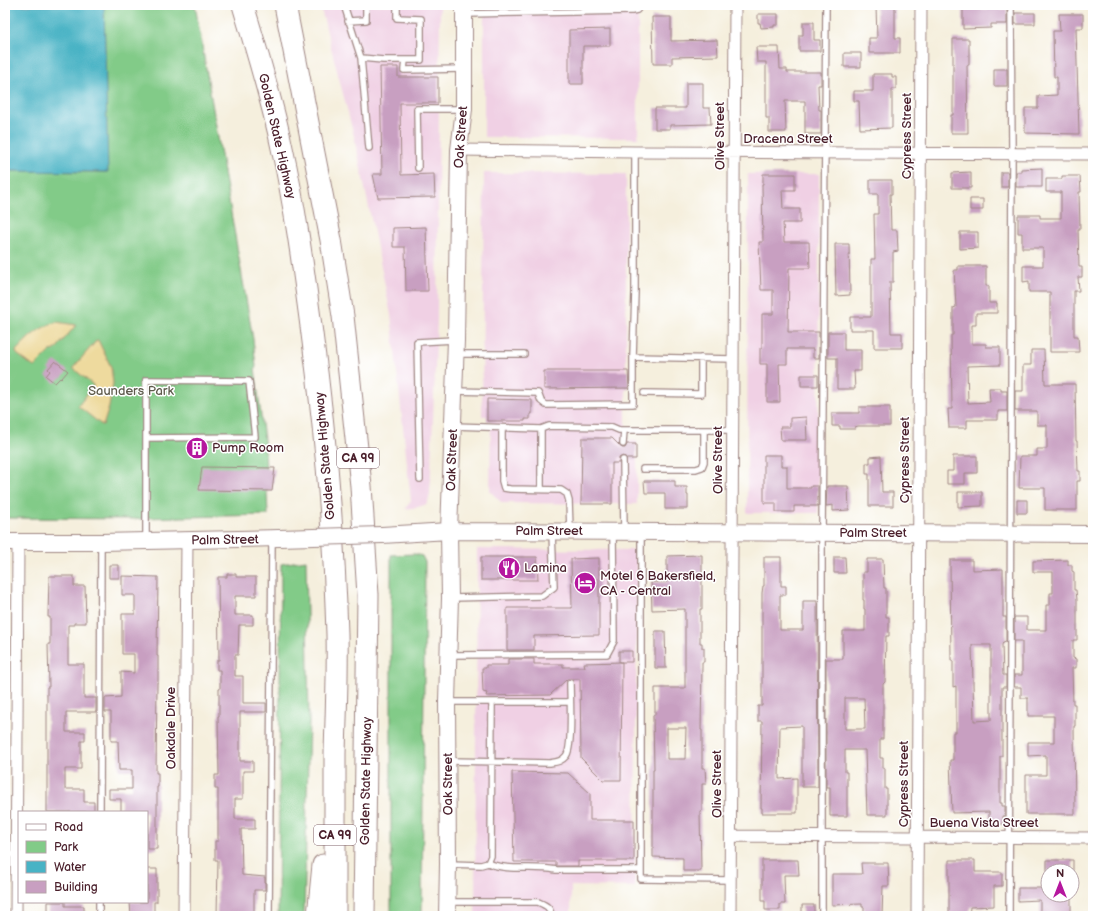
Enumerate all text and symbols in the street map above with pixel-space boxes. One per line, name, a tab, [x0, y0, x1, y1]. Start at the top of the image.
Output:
street label: Golden State Highway	[255, 72, 299, 200]
street label: Cypress Street	[899, 93, 915, 179]
street label: Olive Street	[712, 102, 728, 170]
street label: Oak Street	[451, 105, 471, 169]
street label: Dracena Street	[743, 131, 833, 147]
park label: Saunders Park	[88, 383, 174, 399]
street label: Golden State Highway	[311, 391, 339, 521]
street label: Cypress Street	[897, 417, 913, 503]
street label: Olive Street	[710, 426, 726, 494]
street label: Oak Street	[443, 429, 461, 491]
building icon: Pump Room	[184, 435, 210, 461]
place label: Pump Room	[212, 440, 284, 456]
road number: CA 99	[337, 448, 379, 468]
street label: Palm Street	[515, 523, 583, 539]
street label: Palm Street	[839, 525, 907, 541]
street label: Palm Street	[191, 531, 259, 549]
restaurant icon: Lamina	[496, 555, 522, 581]
place label: Lamina	[524, 560, 567, 576]
place label: Motel 6 Bakersfield, CA - Central	[600, 568, 716, 599]
hotel icon: Motel 6 Bakersfield, CA - Central	[572, 570, 598, 596]
street label: Oakdale Drive	[163, 686, 179, 769]
street label: Golden State Highway	[357, 717, 375, 845]
street label: Cypress Street	[896, 741, 912, 827]
street label: Olive Street	[709, 750, 725, 818]
street label: Oak Street	[440, 753, 456, 815]
legend	[18, 811, 148, 903]
street label: Buena Vista Street	[929, 815, 1039, 831]
text: Road	[54, 820, 83, 835]
road number: CA 99	[314, 825, 356, 845]
text: Park	[54, 840, 78, 855]
text: Water	[54, 860, 86, 875]
north arrow	[1040, 863, 1080, 903]
text: N	[1056, 867, 1064, 880]
text: Building	[54, 880, 98, 895]

